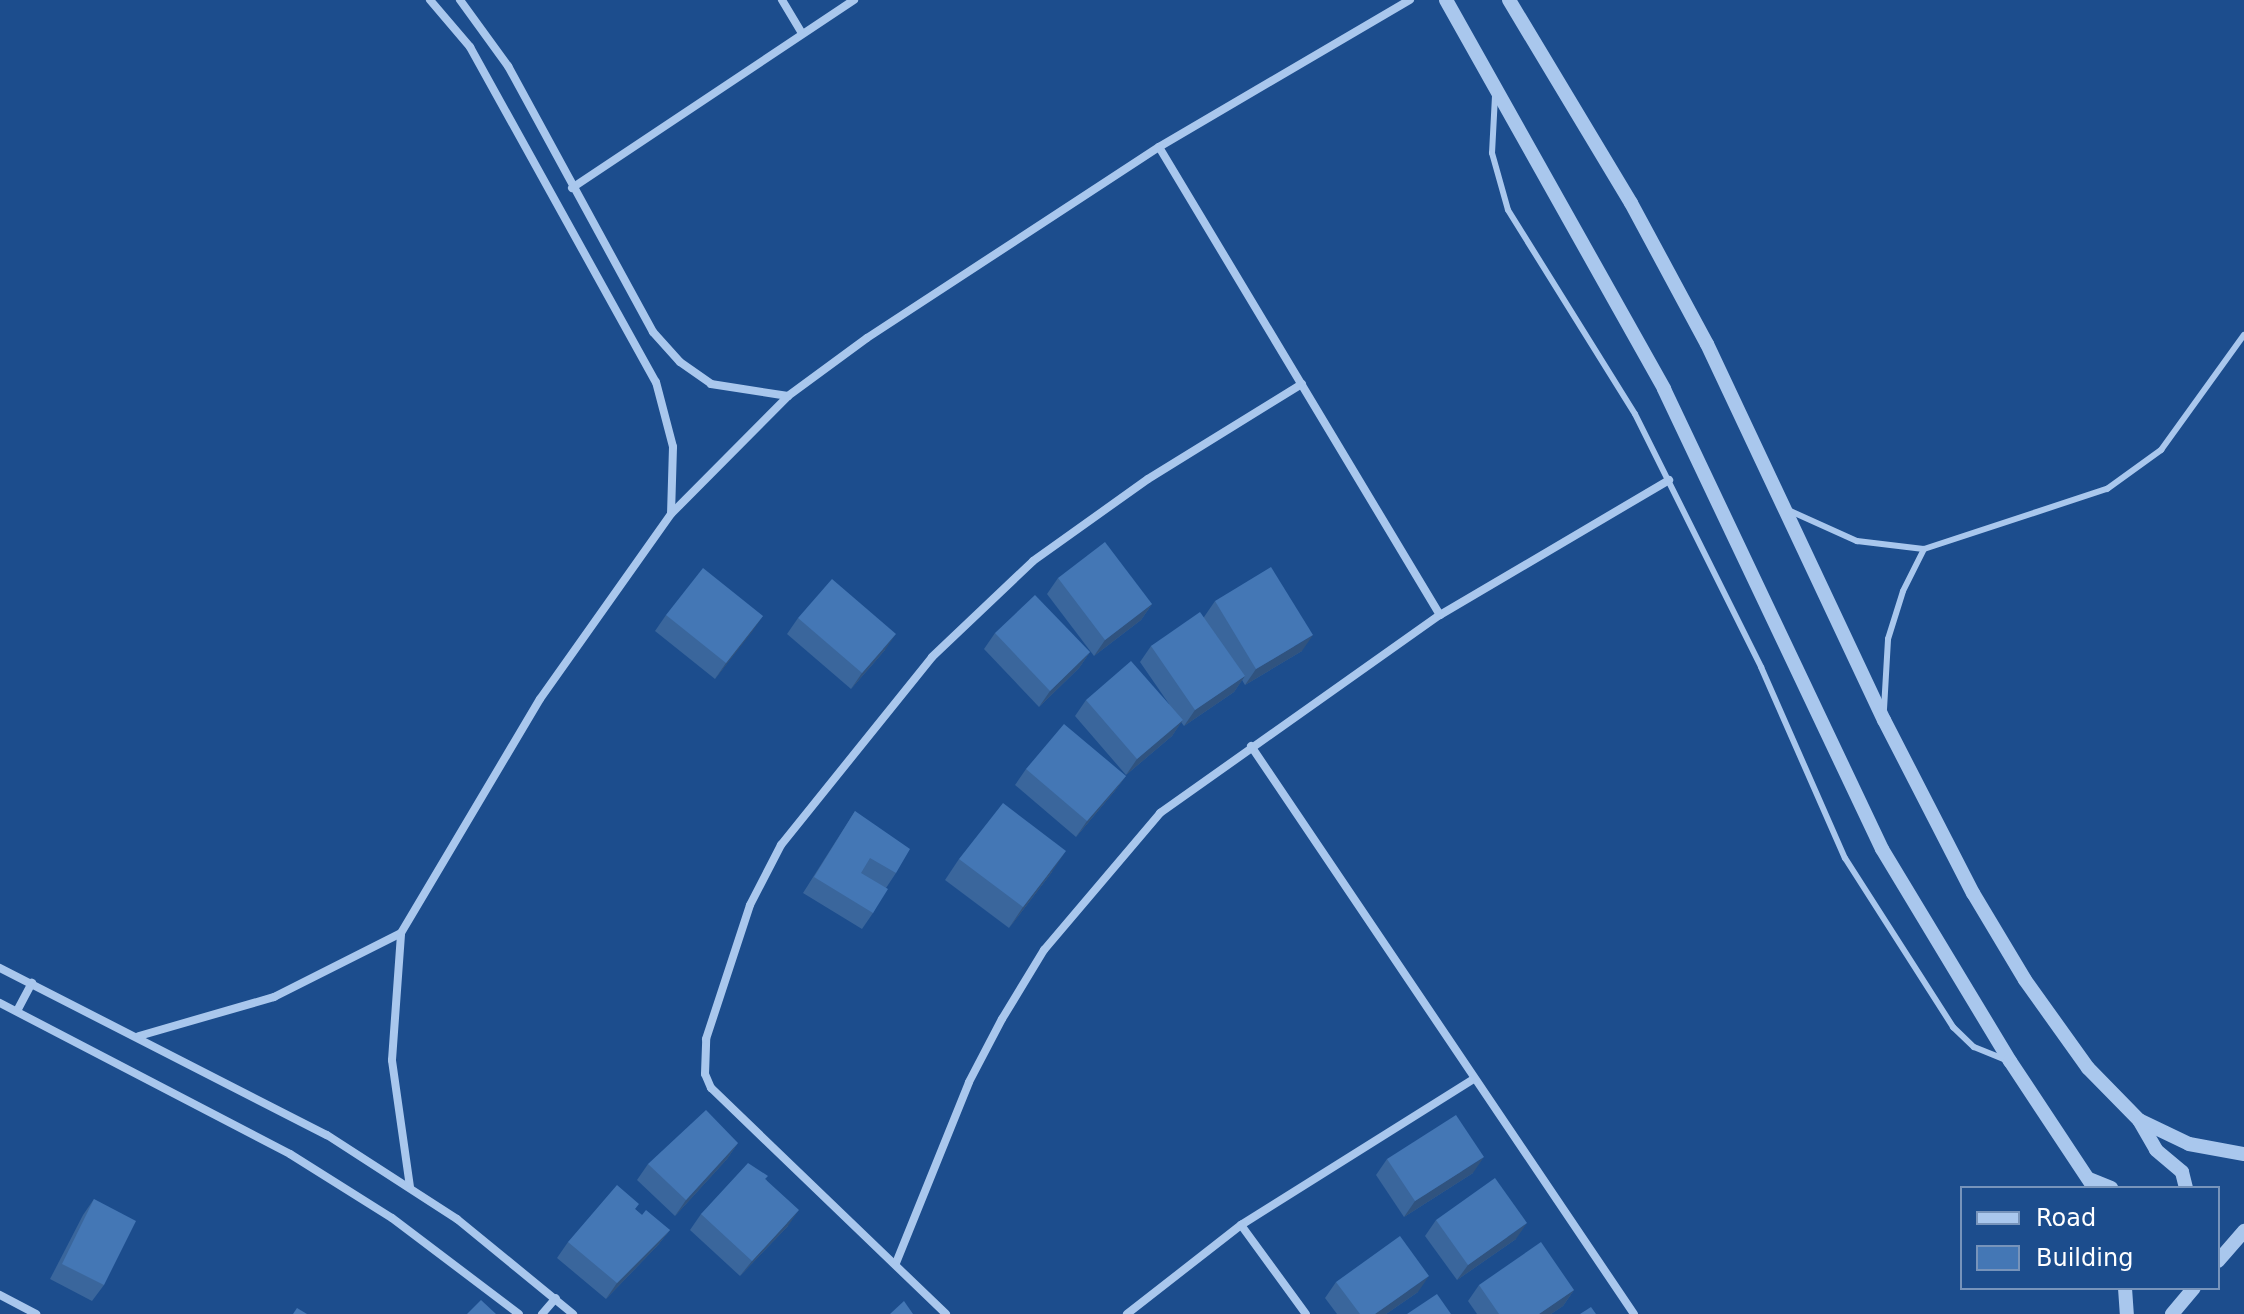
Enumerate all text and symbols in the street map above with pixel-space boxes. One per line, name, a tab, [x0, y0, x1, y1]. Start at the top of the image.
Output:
legend	[1960, 1186, 2220, 1290]
text: Road	[2036, 1204, 2096, 1232]
text: Building	[2036, 1244, 2133, 1272]

